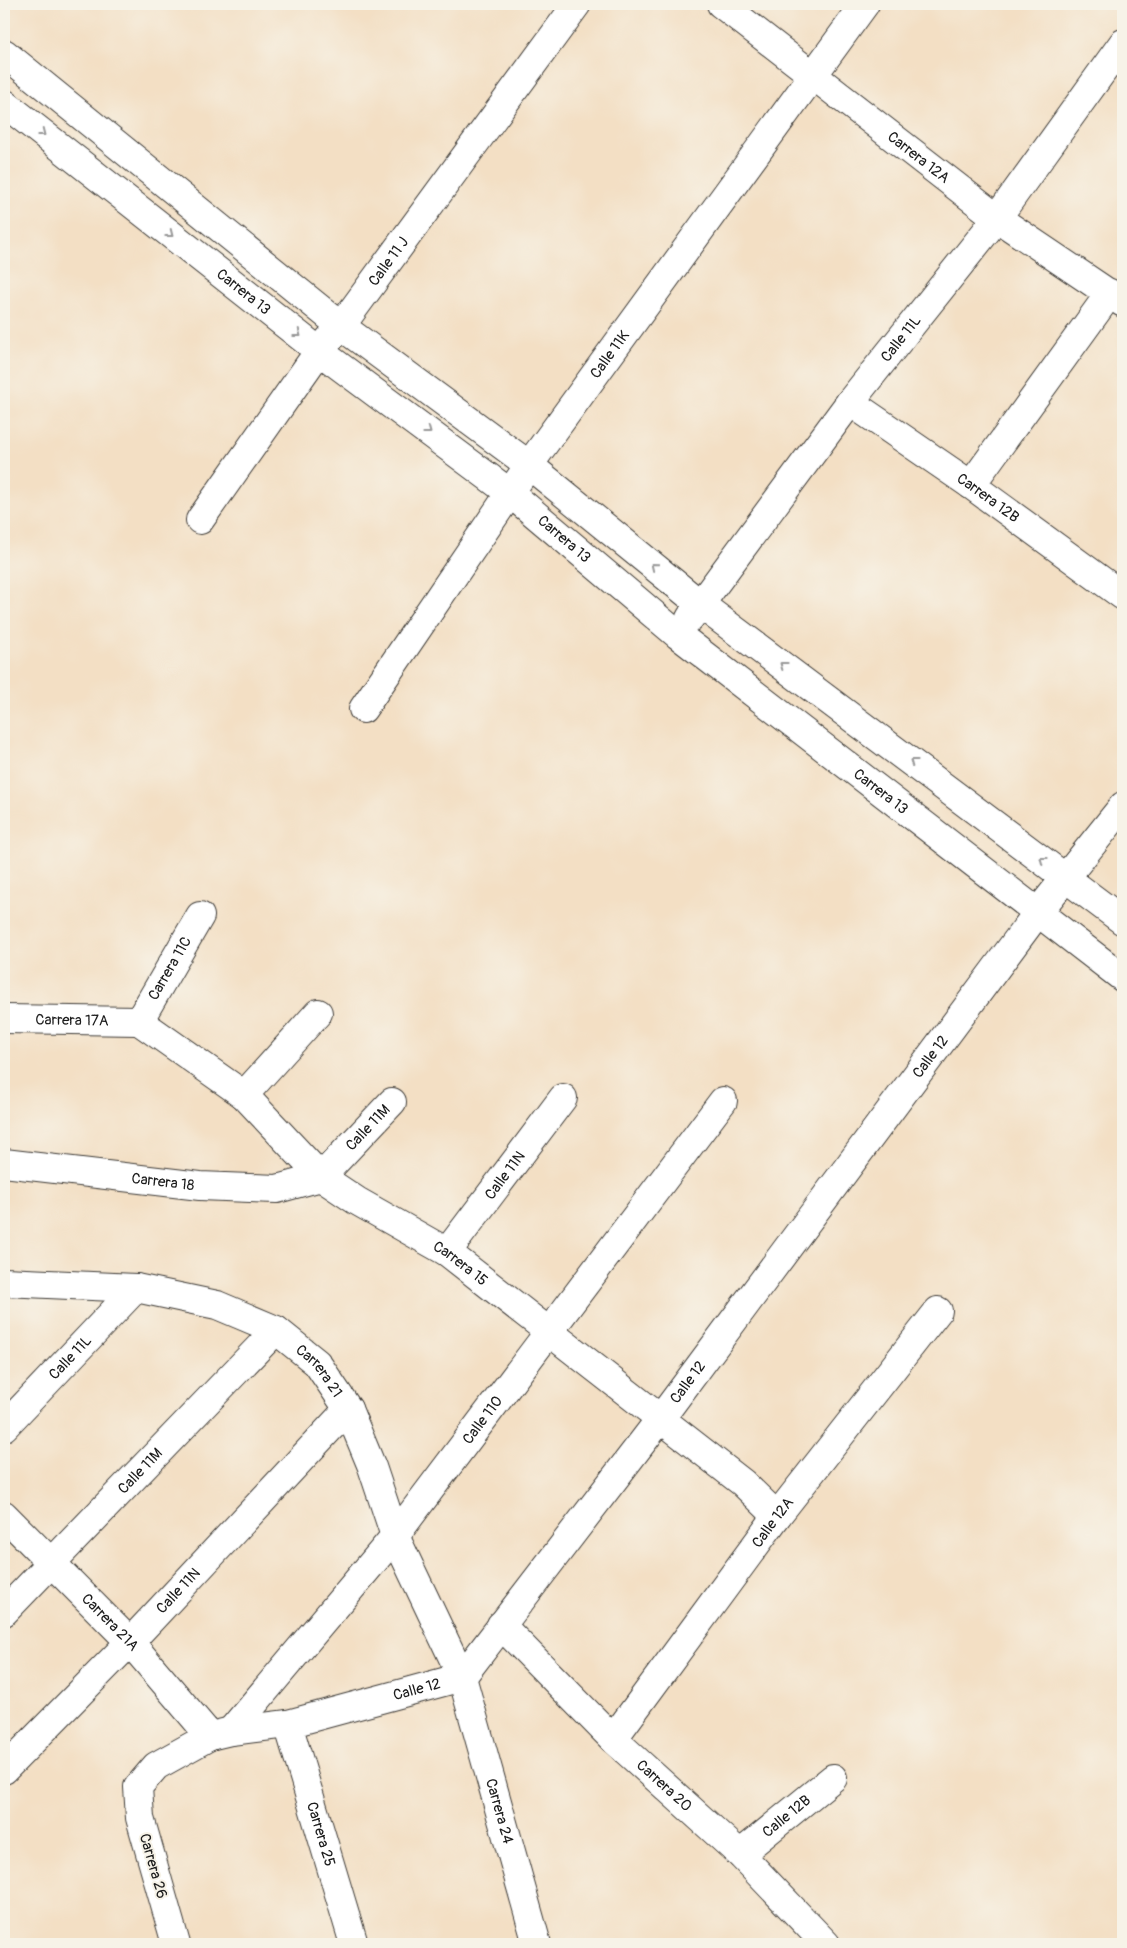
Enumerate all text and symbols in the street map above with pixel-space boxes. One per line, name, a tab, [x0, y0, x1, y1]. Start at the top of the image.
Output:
street label: Carrera 12A	[884, 127, 954, 187]
one-way arrow	[36, 128, 45, 136]
one-way arrow	[164, 228, 173, 236]
street label: Calle 11 J	[364, 233, 413, 290]
street label: Carrera 13	[213, 264, 275, 319]
street label: Calle 11L	[876, 311, 925, 366]
street label: Calle 11K	[586, 327, 633, 382]
one-way arrow	[292, 329, 301, 337]
one-way arrow	[422, 426, 431, 434]
street label: Carrera 12B	[953, 469, 1023, 527]
street label: Carrera 13	[534, 511, 595, 567]
one-way arrow	[651, 563, 660, 571]
one-way arrow	[779, 662, 789, 671]
one-way arrow	[910, 760, 919, 768]
street label: Carrera 13	[850, 764, 912, 818]
one-way arrow	[1040, 857, 1049, 865]
street label: Carrera 11C	[144, 933, 196, 1004]
street label: Carrera 17A	[35, 1010, 109, 1030]
street label: Calle 12	[908, 1032, 952, 1082]
street label: Calle 11M	[341, 1100, 394, 1155]
street label: Calle 11N	[480, 1147, 529, 1203]
street label: Carrera 18	[130, 1169, 196, 1195]
street label: Carrera 15	[430, 1237, 492, 1290]
street label: Calle 11L	[45, 1331, 96, 1384]
street label: Carrera 21	[292, 1340, 347, 1401]
street label: Calle 12	[666, 1357, 710, 1407]
street label: Calle 11O	[458, 1392, 507, 1448]
street label: Calle 11M	[114, 1444, 167, 1498]
street label: Calle 12A	[748, 1493, 798, 1551]
street label: Calle 11N	[152, 1564, 204, 1618]
street label: Carrera 21A	[78, 1589, 143, 1655]
street label: Calle 12	[391, 1674, 443, 1705]
street label: Carrera 20	[633, 1755, 696, 1815]
street label: Carrera 24	[481, 1776, 518, 1846]
street label: Calle 12B	[758, 1791, 814, 1841]
street label: Carrera 25	[302, 1800, 340, 1869]
street label: Carrera 26	[135, 1831, 171, 1901]

